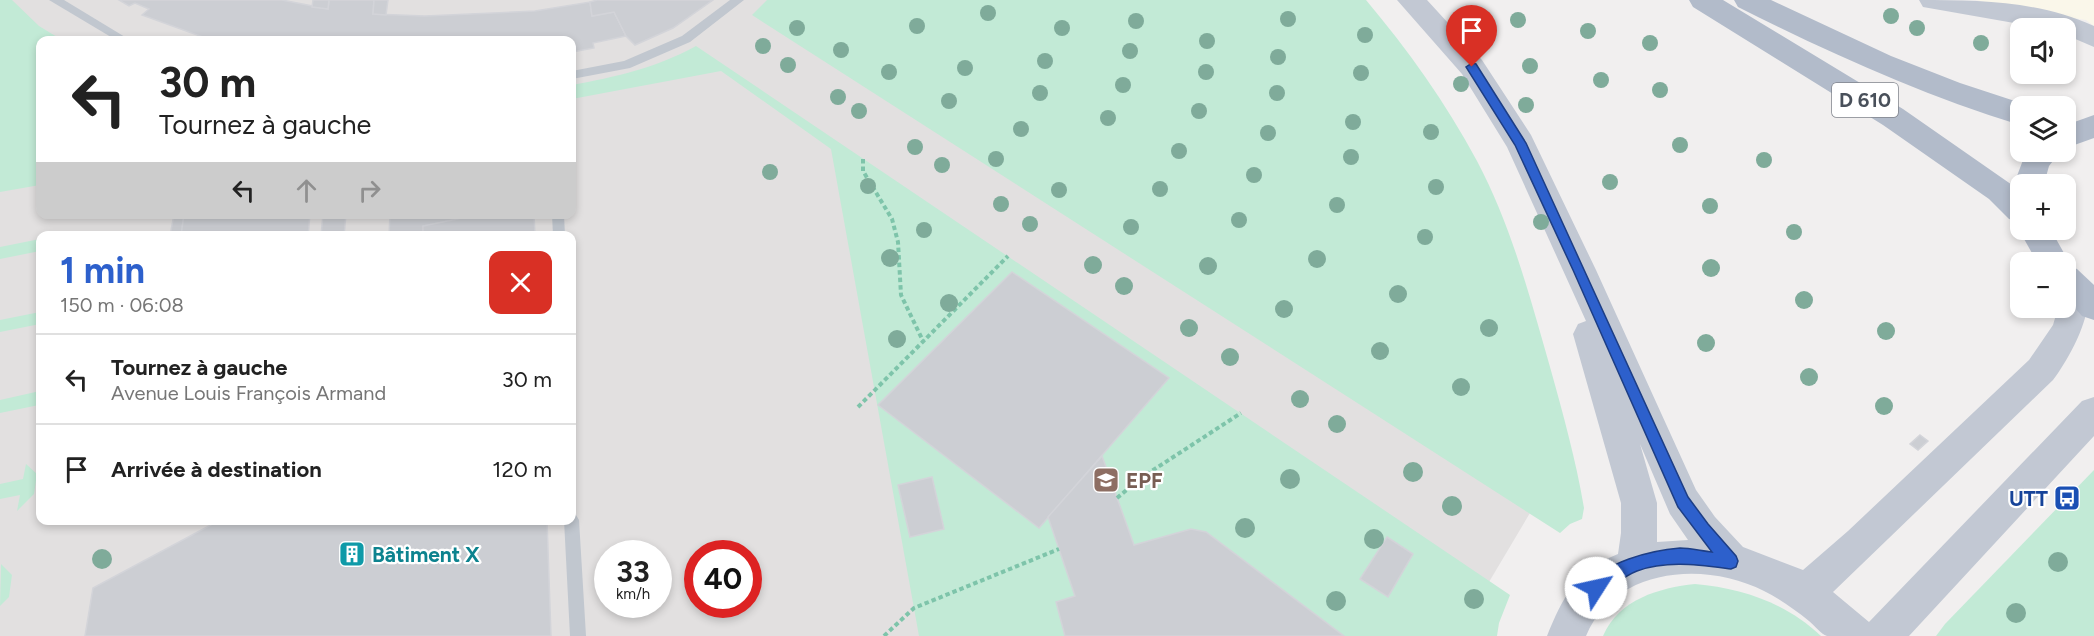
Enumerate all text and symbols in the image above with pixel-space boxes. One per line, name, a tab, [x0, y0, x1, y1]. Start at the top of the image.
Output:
pin	[1446, 5, 1497, 67]
icon: arrive	[1455, 14, 1488, 47]
map controls	[2010, 18, 2076, 318]
button: sound	[2010, 18, 2076, 84]
text: 30 m	[159, 57, 256, 108]
icon: left	[60, 60, 138, 138]
road number: D 610	[1832, 83, 1898, 117]
button: layers	[2010, 96, 2076, 162]
text: Tournez à gauche	[159, 108, 371, 141]
icon: left	[227, 174, 260, 207]
icon: ahead	[290, 174, 323, 207]
icon: right	[353, 174, 386, 207]
button: +	[2010, 174, 2076, 240]
text: 1 min	[60, 249, 145, 292]
button: close	[489, 251, 552, 314]
button: −	[2010, 252, 2076, 318]
text: 150 m · 06:08	[60, 293, 184, 317]
text: Tournez à gauche	[111, 354, 287, 381]
icon: left	[60, 363, 93, 396]
text: 30 m	[502, 366, 552, 393]
text: Avenue Louis François Armand	[111, 381, 386, 405]
icon: arrive	[60, 453, 93, 486]
text: Arrivée à destination	[111, 456, 322, 483]
text: 120 m	[492, 456, 552, 483]
school or university icon: EPF	[1091, 465, 1121, 495]
place label: EPF	[1126, 468, 1163, 493]
bus stop icon: UTT	[2052, 483, 2082, 513]
place label: UTT	[2009, 486, 2048, 511]
building icon: Bâtiment X	[337, 539, 367, 569]
speed limit sign: 40	[684, 540, 762, 618]
place label: Bâtiment X	[372, 542, 480, 567]
text: 33	[616, 553, 650, 590]
position arrow	[1564, 556, 1628, 620]
text: km/h	[616, 585, 650, 603]

